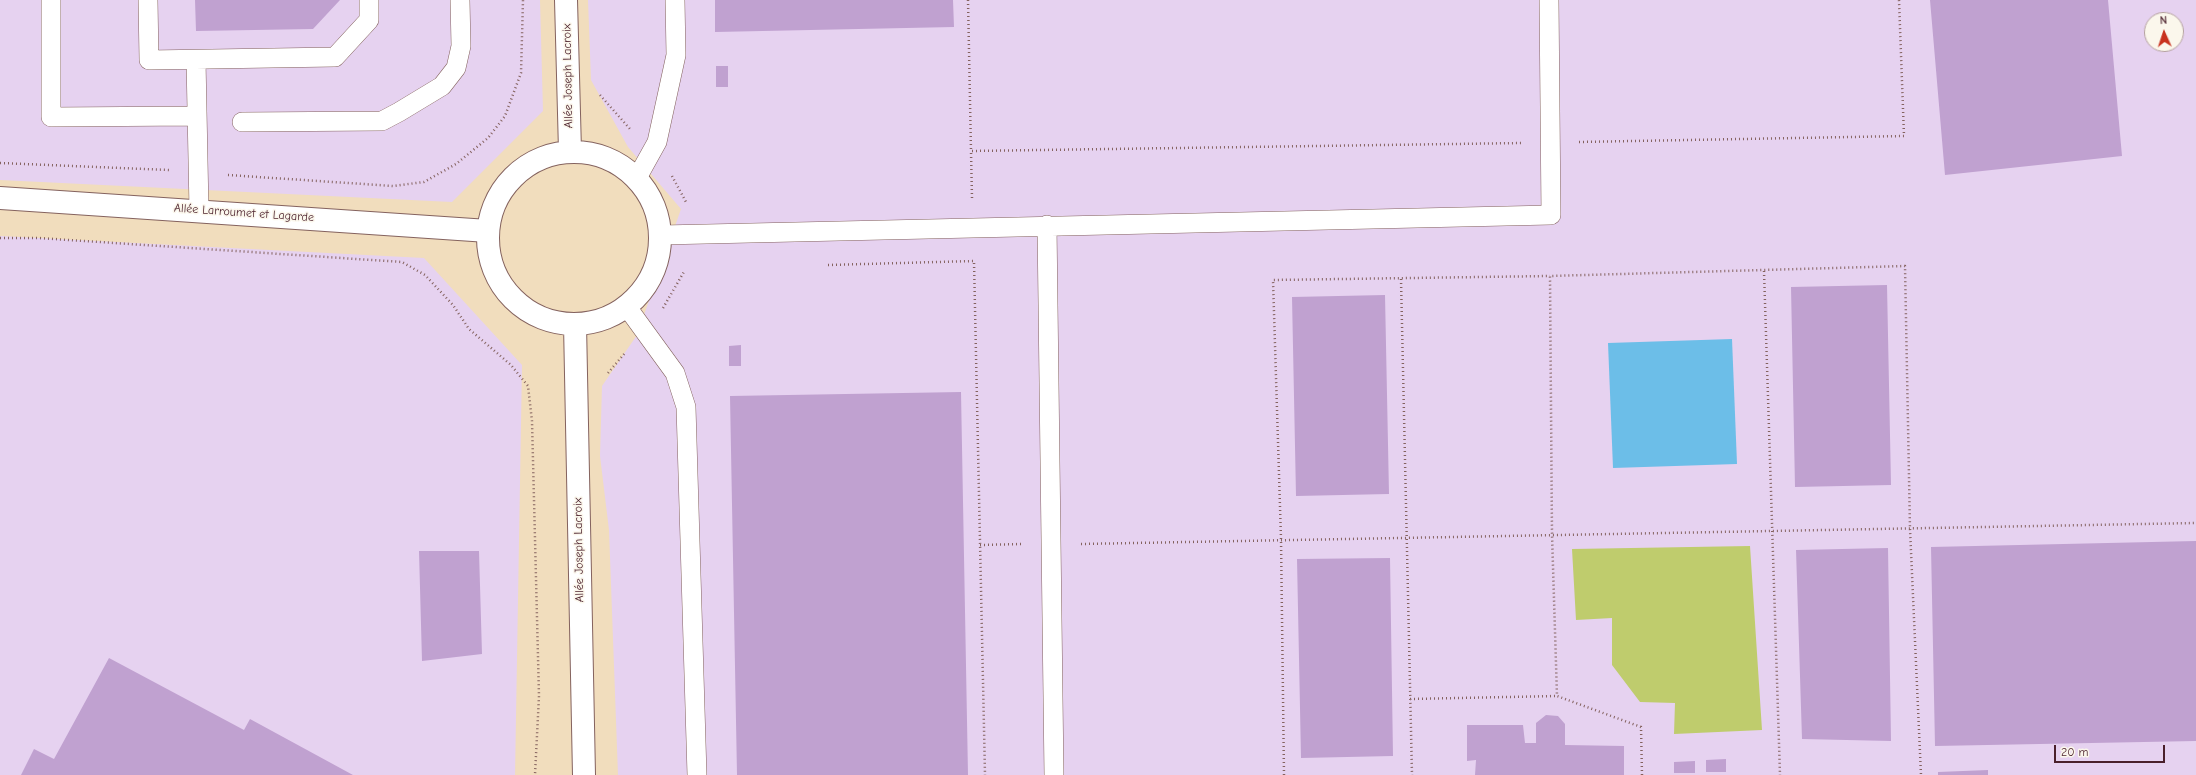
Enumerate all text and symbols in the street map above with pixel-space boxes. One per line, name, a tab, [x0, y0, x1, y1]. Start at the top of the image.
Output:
north arrow	[2144, 12, 2184, 52]
text: N	[2159, 14, 2167, 27]
street label: Allée Joseph Lacroix	[560, 23, 576, 129]
street label: Allée Larroumet et Lagarde	[174, 201, 314, 225]
street label: Allée Joseph Lacroix	[571, 497, 587, 603]
scale bar	[2056, 737, 2167, 763]
text: 20 m	[2061, 745, 2089, 759]

